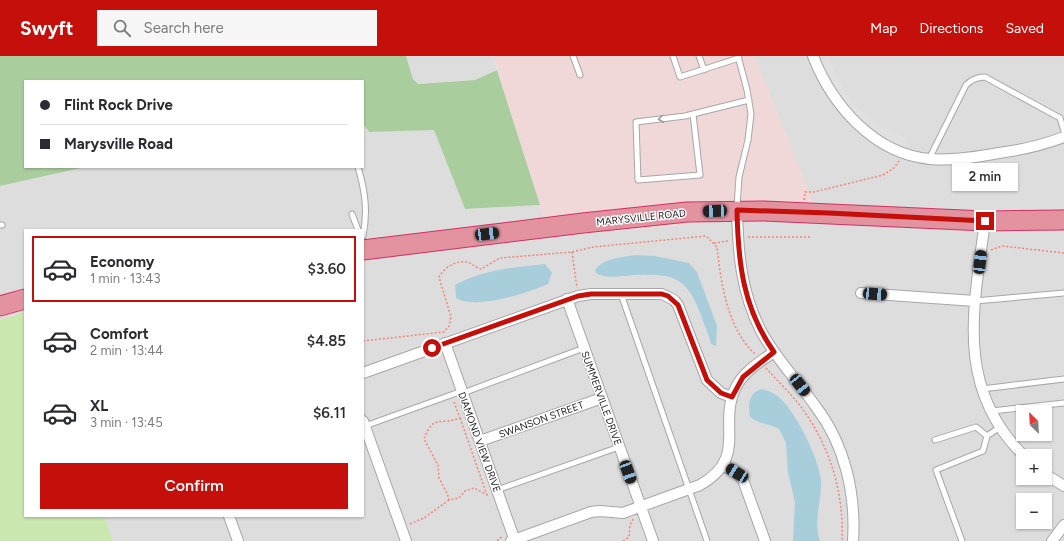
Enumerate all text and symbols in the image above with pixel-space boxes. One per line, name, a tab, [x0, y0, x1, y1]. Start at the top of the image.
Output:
search box	[97, 10, 377, 46]
text: Swyft	[20, 17, 73, 40]
icon: search	[111, 17, 133, 39]
text: Search here	[143, 19, 224, 37]
text: Map	[870, 20, 898, 37]
text: Directions	[920, 20, 983, 37]
text: Saved	[1005, 20, 1044, 37]
text: Flint Rock Drive	[64, 96, 173, 114]
one-way arrow	[658, 114, 664, 123]
text: Marysville Road	[64, 135, 173, 153]
callout: 2 min	[952, 163, 1018, 191]
text: 2 min	[969, 169, 1001, 184]
car	[703, 205, 727, 217]
street label: MARYSVILLE ROAD	[596, 206, 686, 229]
route end	[976, 212, 994, 230]
car	[474, 227, 500, 241]
car	[973, 249, 987, 275]
icon: car	[42, 251, 78, 287]
text: Economy	[90, 253, 155, 271]
text: $3.60	[308, 260, 346, 278]
text: 1 min · 13:43	[90, 271, 161, 286]
car	[863, 287, 887, 301]
icon: car	[42, 323, 78, 359]
text: Comfort	[90, 325, 149, 343]
text: $4.85	[307, 332, 346, 350]
route start	[423, 339, 441, 357]
text: 2 min · 13:44	[90, 343, 163, 358]
street label: SUMMERVILLE DRIVE	[578, 349, 625, 447]
car	[788, 372, 812, 398]
street label: DIAMOND VIEW DRIVE	[455, 390, 504, 494]
icon: car	[42, 395, 78, 431]
text: XL	[90, 397, 108, 415]
street label: SWANSON STREET	[497, 398, 586, 441]
text: $6.11	[313, 404, 346, 422]
north arrow	[1016, 405, 1052, 441]
map controls	[1016, 405, 1052, 529]
text: 3 min · 13:45	[90, 415, 163, 430]
button: +	[1016, 449, 1052, 485]
car	[618, 459, 638, 485]
car	[724, 462, 750, 484]
button: Confirm	[40, 463, 348, 509]
button: −	[1016, 493, 1052, 529]

